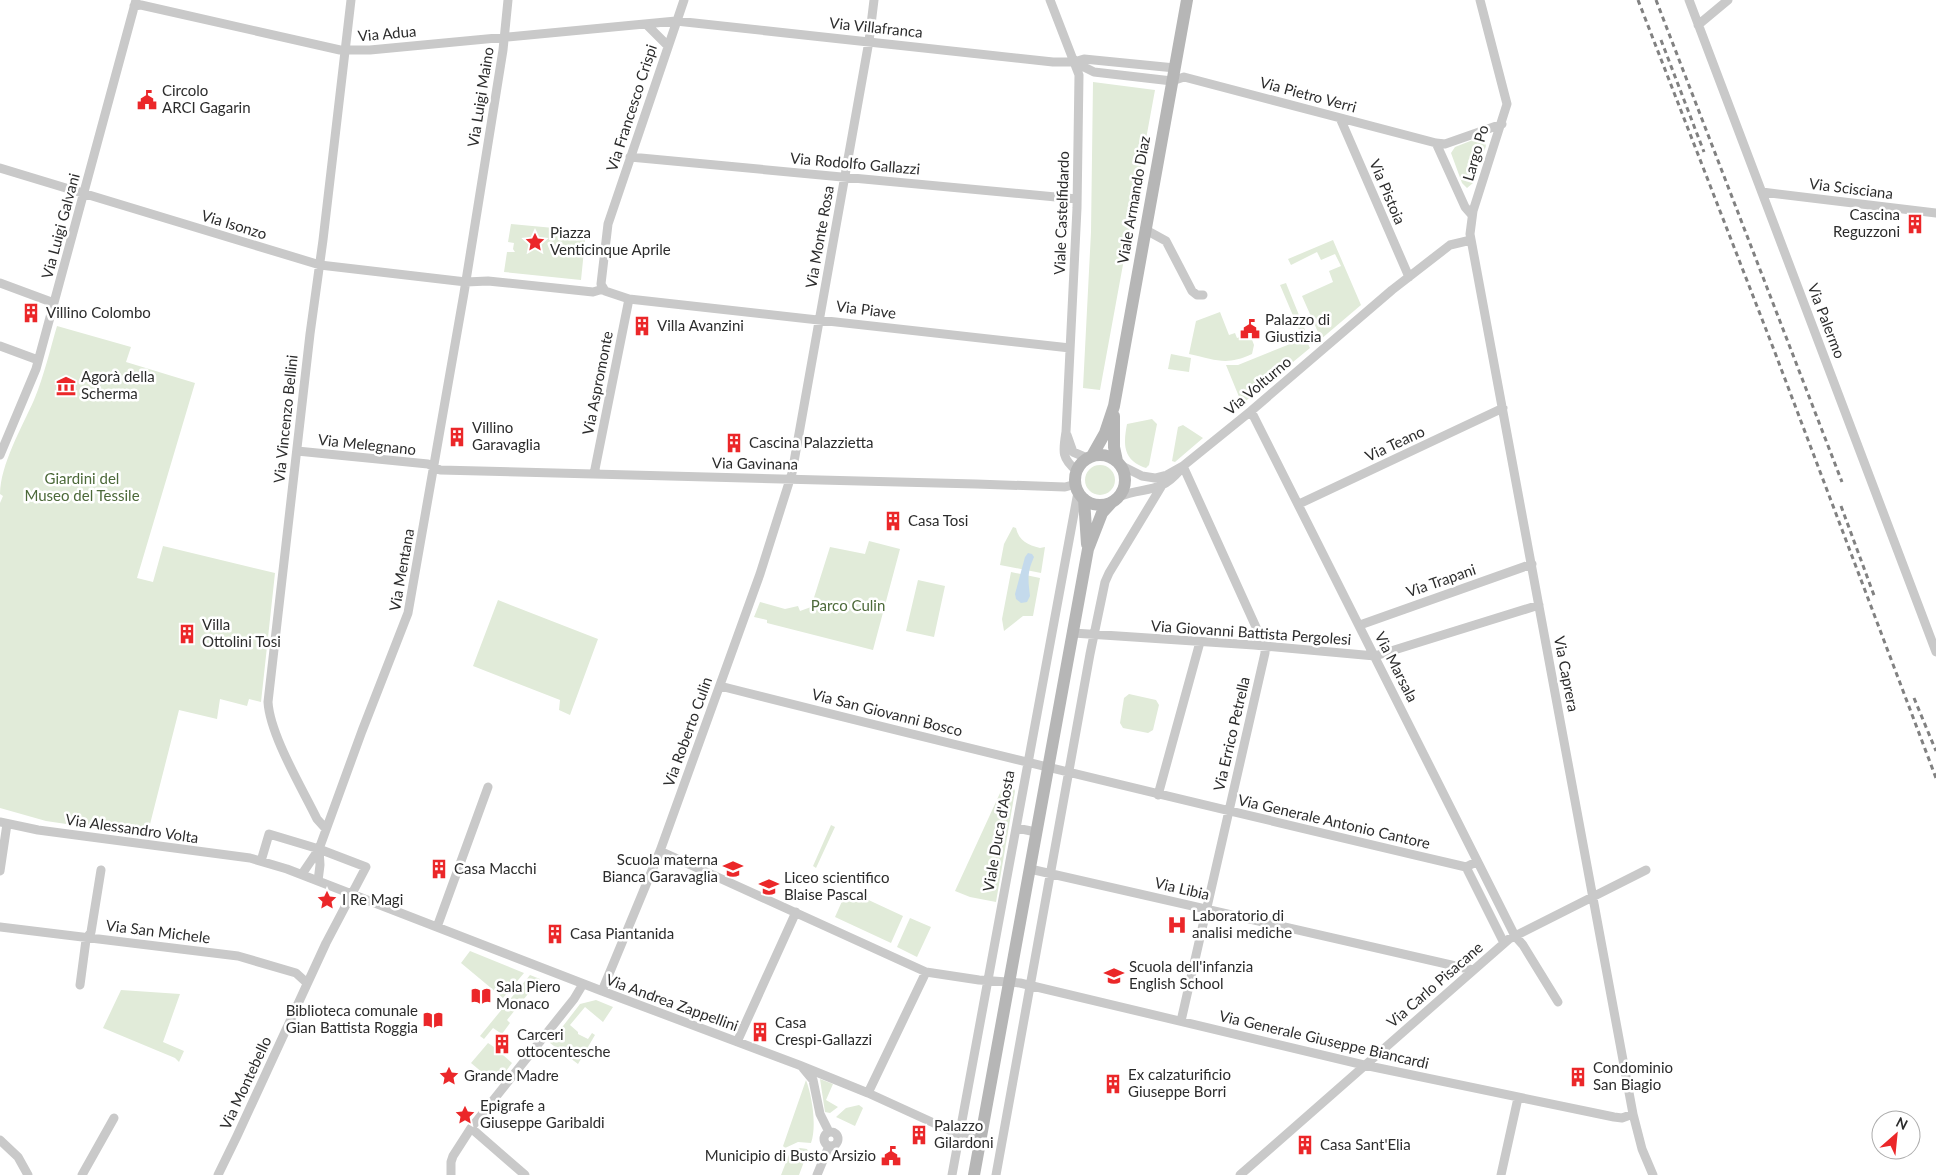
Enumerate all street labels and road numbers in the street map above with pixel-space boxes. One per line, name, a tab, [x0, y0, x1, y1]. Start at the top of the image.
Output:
street label: Via Villafranca	[829, 13, 924, 41]
street label: Via Adua	[357, 21, 417, 45]
street label: Via Francesco Crispi	[602, 42, 660, 173]
street label: Via Luigi Maino	[463, 45, 497, 148]
street label: Via Pietro Verri	[1258, 72, 1359, 116]
street label: Largo Po	[1458, 123, 1492, 183]
street label: Viale Armando Diaz	[1113, 134, 1153, 265]
street label: Via Rodolfo Gallazzi	[789, 148, 921, 178]
street label: Viale Castelfidardo	[1050, 151, 1072, 275]
street label: Via Pistoia	[1366, 156, 1410, 227]
street label: Via Luigi Galvani	[37, 171, 83, 280]
street label: Via Scisciana	[1808, 174, 1894, 202]
street label: Via Monte Rosa	[801, 184, 837, 290]
street label: Via Isonzo	[199, 206, 269, 243]
street label: Via Palermo	[1804, 281, 1849, 361]
street label: Via Piave	[835, 296, 897, 322]
street label: Via Aspromonte	[578, 329, 616, 436]
street label: Via Volturno	[1220, 352, 1294, 418]
street label: Via Vincenzo Bellini	[269, 354, 301, 484]
street label: Via Teano	[1362, 421, 1427, 465]
street label: Via Melegnano	[317, 430, 417, 458]
street label: Via Gavinana	[712, 453, 798, 473]
street label: Via Mentana	[385, 527, 417, 613]
street label: Via Trapani	[1403, 560, 1478, 600]
street label: Via Giovanni Battista Pergolesi	[1150, 616, 1352, 648]
street label: Via Marsala	[1371, 628, 1422, 705]
street label: Via Caprera	[1551, 634, 1583, 713]
street label: Via Roberto Culin	[659, 674, 715, 789]
street label: Via Errico Petrella	[1209, 675, 1253, 793]
street label: Via San Giovanni Bosco	[810, 685, 965, 739]
street label: Viale Duca d'Aosta	[978, 769, 1018, 893]
street label: Via Generale Antonio Cantore	[1236, 790, 1432, 852]
street label: Via Alessandro Volta	[64, 810, 200, 846]
street label: Via Libia	[1153, 873, 1211, 903]
street label: Via San Michele	[105, 916, 211, 946]
street label: Via Carlo Pisacane	[1383, 938, 1486, 1031]
street label: Via Andrea Zappellini	[604, 970, 741, 1034]
street label: Via Generale Giuseppe Biancardi	[1218, 1006, 1431, 1072]
street label: Via Montebello	[216, 1033, 275, 1132]

